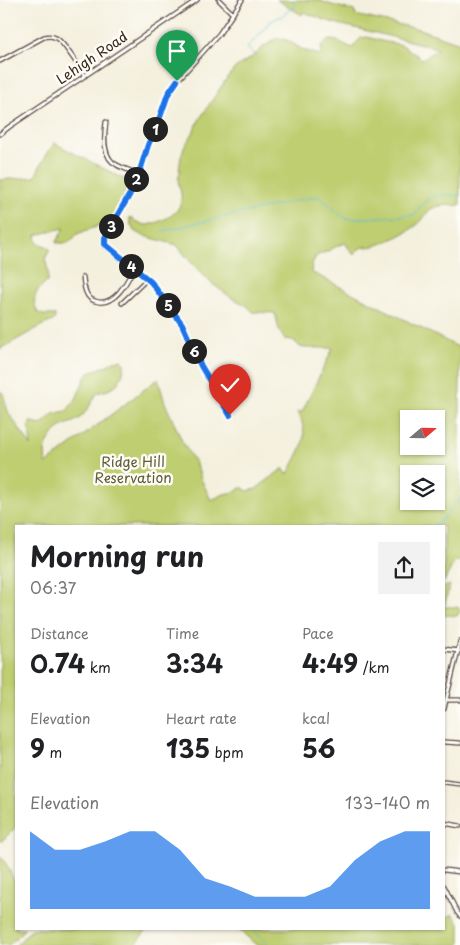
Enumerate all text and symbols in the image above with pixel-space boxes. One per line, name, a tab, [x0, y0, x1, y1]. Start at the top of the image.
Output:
street label: Lehigh Road	[52, 26, 132, 89]
pin	[156, 30, 198, 81]
icon: arrive	[163, 37, 191, 65]
pin: 1	[142, 116, 168, 142]
text: 1	[152, 119, 159, 140]
pin: 2	[124, 166, 148, 192]
text: 2	[132, 169, 141, 190]
pin: 3	[98, 214, 124, 238]
text: 3	[107, 216, 116, 237]
pin: 4	[118, 254, 144, 278]
text: 4	[127, 256, 136, 277]
pin: 5	[156, 292, 180, 318]
text: 5	[164, 295, 173, 316]
pin: 6	[182, 338, 206, 364]
text: 6	[190, 341, 199, 362]
pin	[209, 364, 251, 415]
icon: check	[216, 371, 244, 399]
north arrow	[400, 410, 445, 455]
map controls	[400, 410, 445, 510]
park label: Ridge Hill Reservation	[94, 451, 172, 488]
button: layers	[400, 465, 445, 510]
text: Morning run	[30, 534, 204, 577]
button: share	[378, 542, 430, 594]
text: 06:37	[30, 575, 76, 599]
text: Distance	[30, 623, 89, 644]
text: Time	[166, 623, 199, 644]
text: Pace	[302, 623, 334, 644]
text: 0.74	[30, 644, 85, 682]
text: 3:34	[166, 644, 223, 682]
text: 4:49	[302, 644, 358, 682]
text: km	[85, 657, 111, 678]
text: /km	[358, 657, 390, 678]
text: Elevation	[30, 708, 90, 729]
text: Heart rate	[166, 708, 237, 729]
text: kcal	[302, 708, 330, 729]
text: 9	[30, 729, 45, 767]
text: 135	[166, 729, 210, 767]
text: 56	[302, 729, 335, 767]
text: m	[45, 742, 62, 763]
text: bpm	[210, 742, 244, 763]
text: Elevation	[30, 790, 99, 814]
text: 133–140 m	[345, 790, 430, 814]

